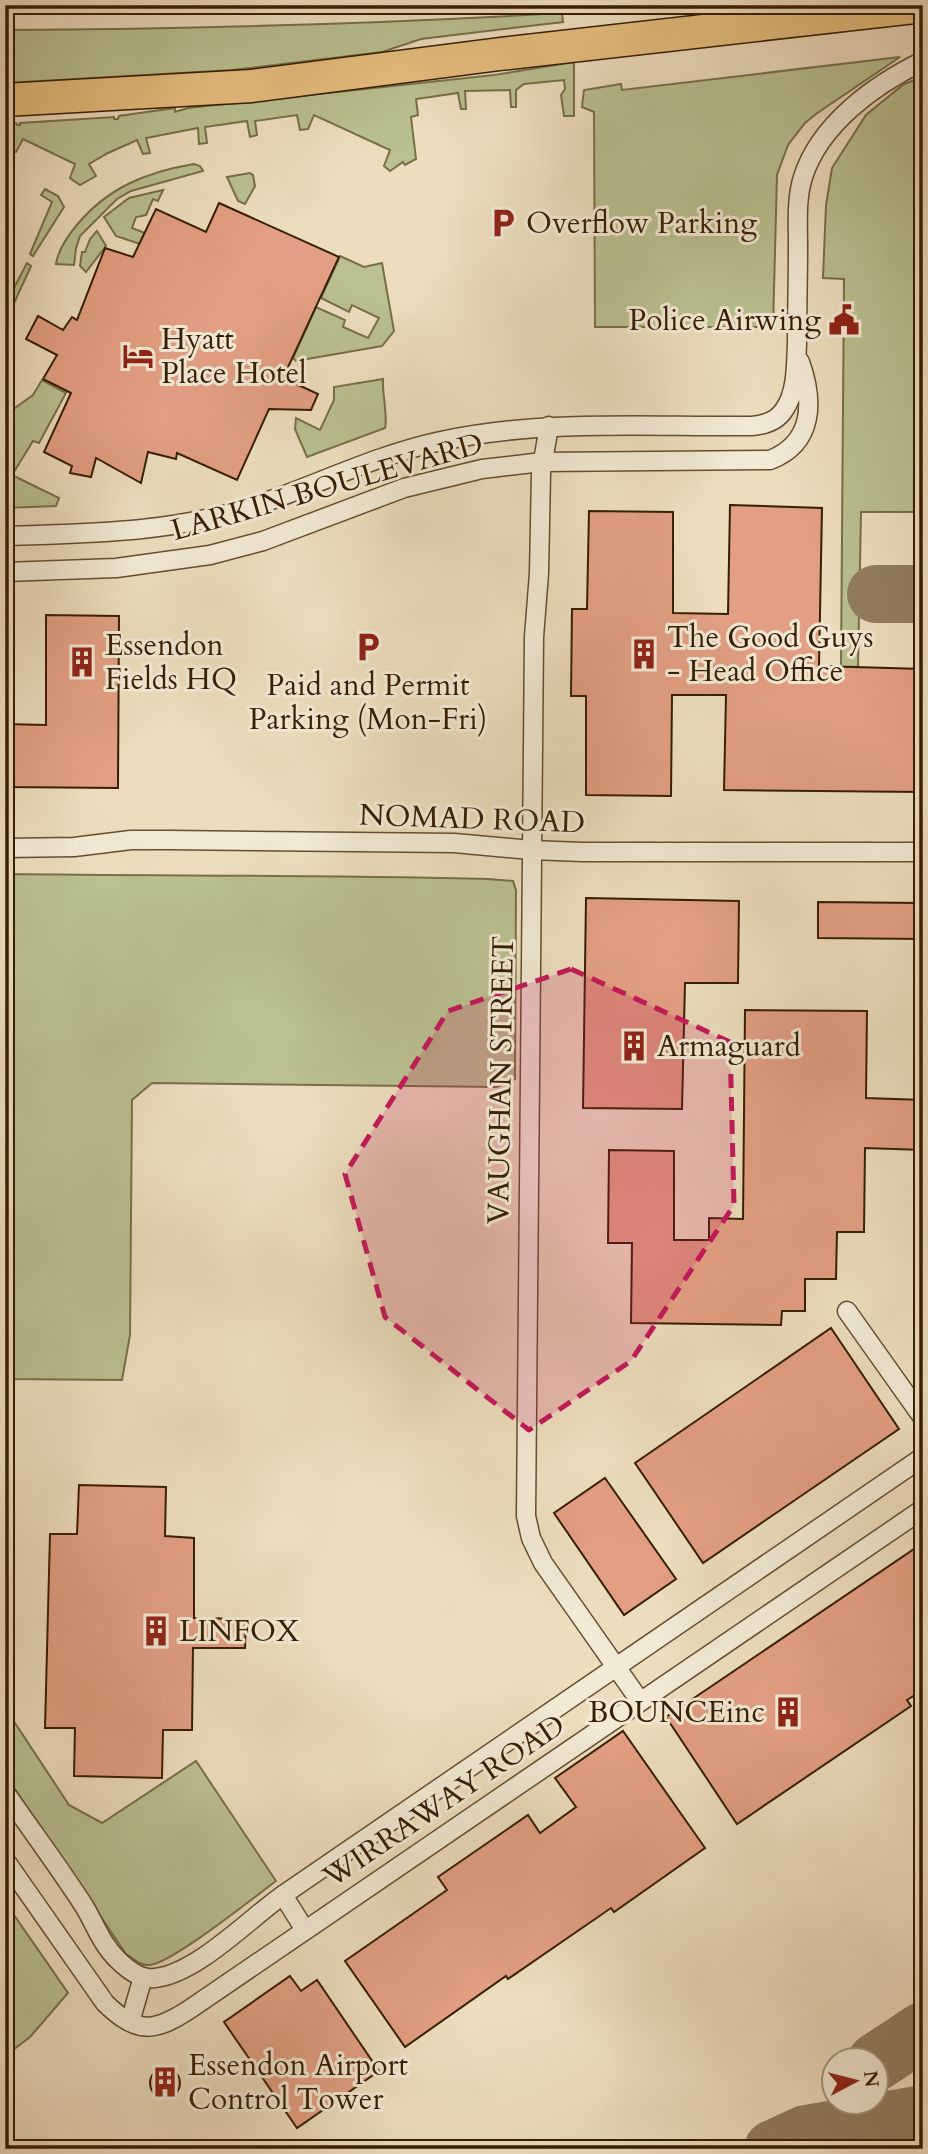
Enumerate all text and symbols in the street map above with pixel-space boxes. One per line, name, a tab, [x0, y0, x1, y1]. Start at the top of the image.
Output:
place label: Overflow Parking	[526, 203, 757, 244]
parking icon: Overflow Parking	[486, 206, 520, 240]
place label: Police Airwing	[629, 300, 821, 341]
public building icon: Police Airwing	[827, 303, 861, 337]
place label: Hyatt Place Hotel	[161, 319, 307, 394]
hotel icon: Hyatt Place Hotel	[121, 339, 155, 373]
street label: LARKIN BOULEVARD	[166, 423, 488, 551]
place label: The Good Guys - Head Office	[667, 617, 873, 692]
place label: Essendon Fields HQ	[105, 625, 237, 700]
parking icon: Paid and Permit Parking (Mon-Fri)	[351, 630, 385, 664]
building icon: The Good Guys - Head Office	[627, 637, 661, 671]
building icon: Essendon Fields HQ	[65, 645, 99, 679]
place label: Paid and Permit Parking (Mon-Fri)	[249, 665, 487, 740]
street label: NOMAD ROAD	[358, 795, 586, 843]
street label: VAUGHAN STREET	[478, 935, 524, 1225]
place label: Armaguard	[657, 1026, 801, 1067]
building icon: Armaguard	[617, 1029, 651, 1063]
place label: LINFOX	[179, 1611, 300, 1652]
building icon: LINFOX	[139, 1614, 173, 1648]
place label: BOUNCEinc	[588, 1692, 765, 1733]
building icon: BOUNCEinc	[771, 1695, 805, 1729]
street label: WIRRAWAY ROAD	[314, 1705, 573, 1898]
place label: Essendon Airport Control Tower	[188, 2045, 408, 2120]
north arrow	[820, 2046, 890, 2116]
building icon: Essendon Airport Control Tower	[148, 2065, 182, 2099]
text: N	[857, 2069, 885, 2089]

